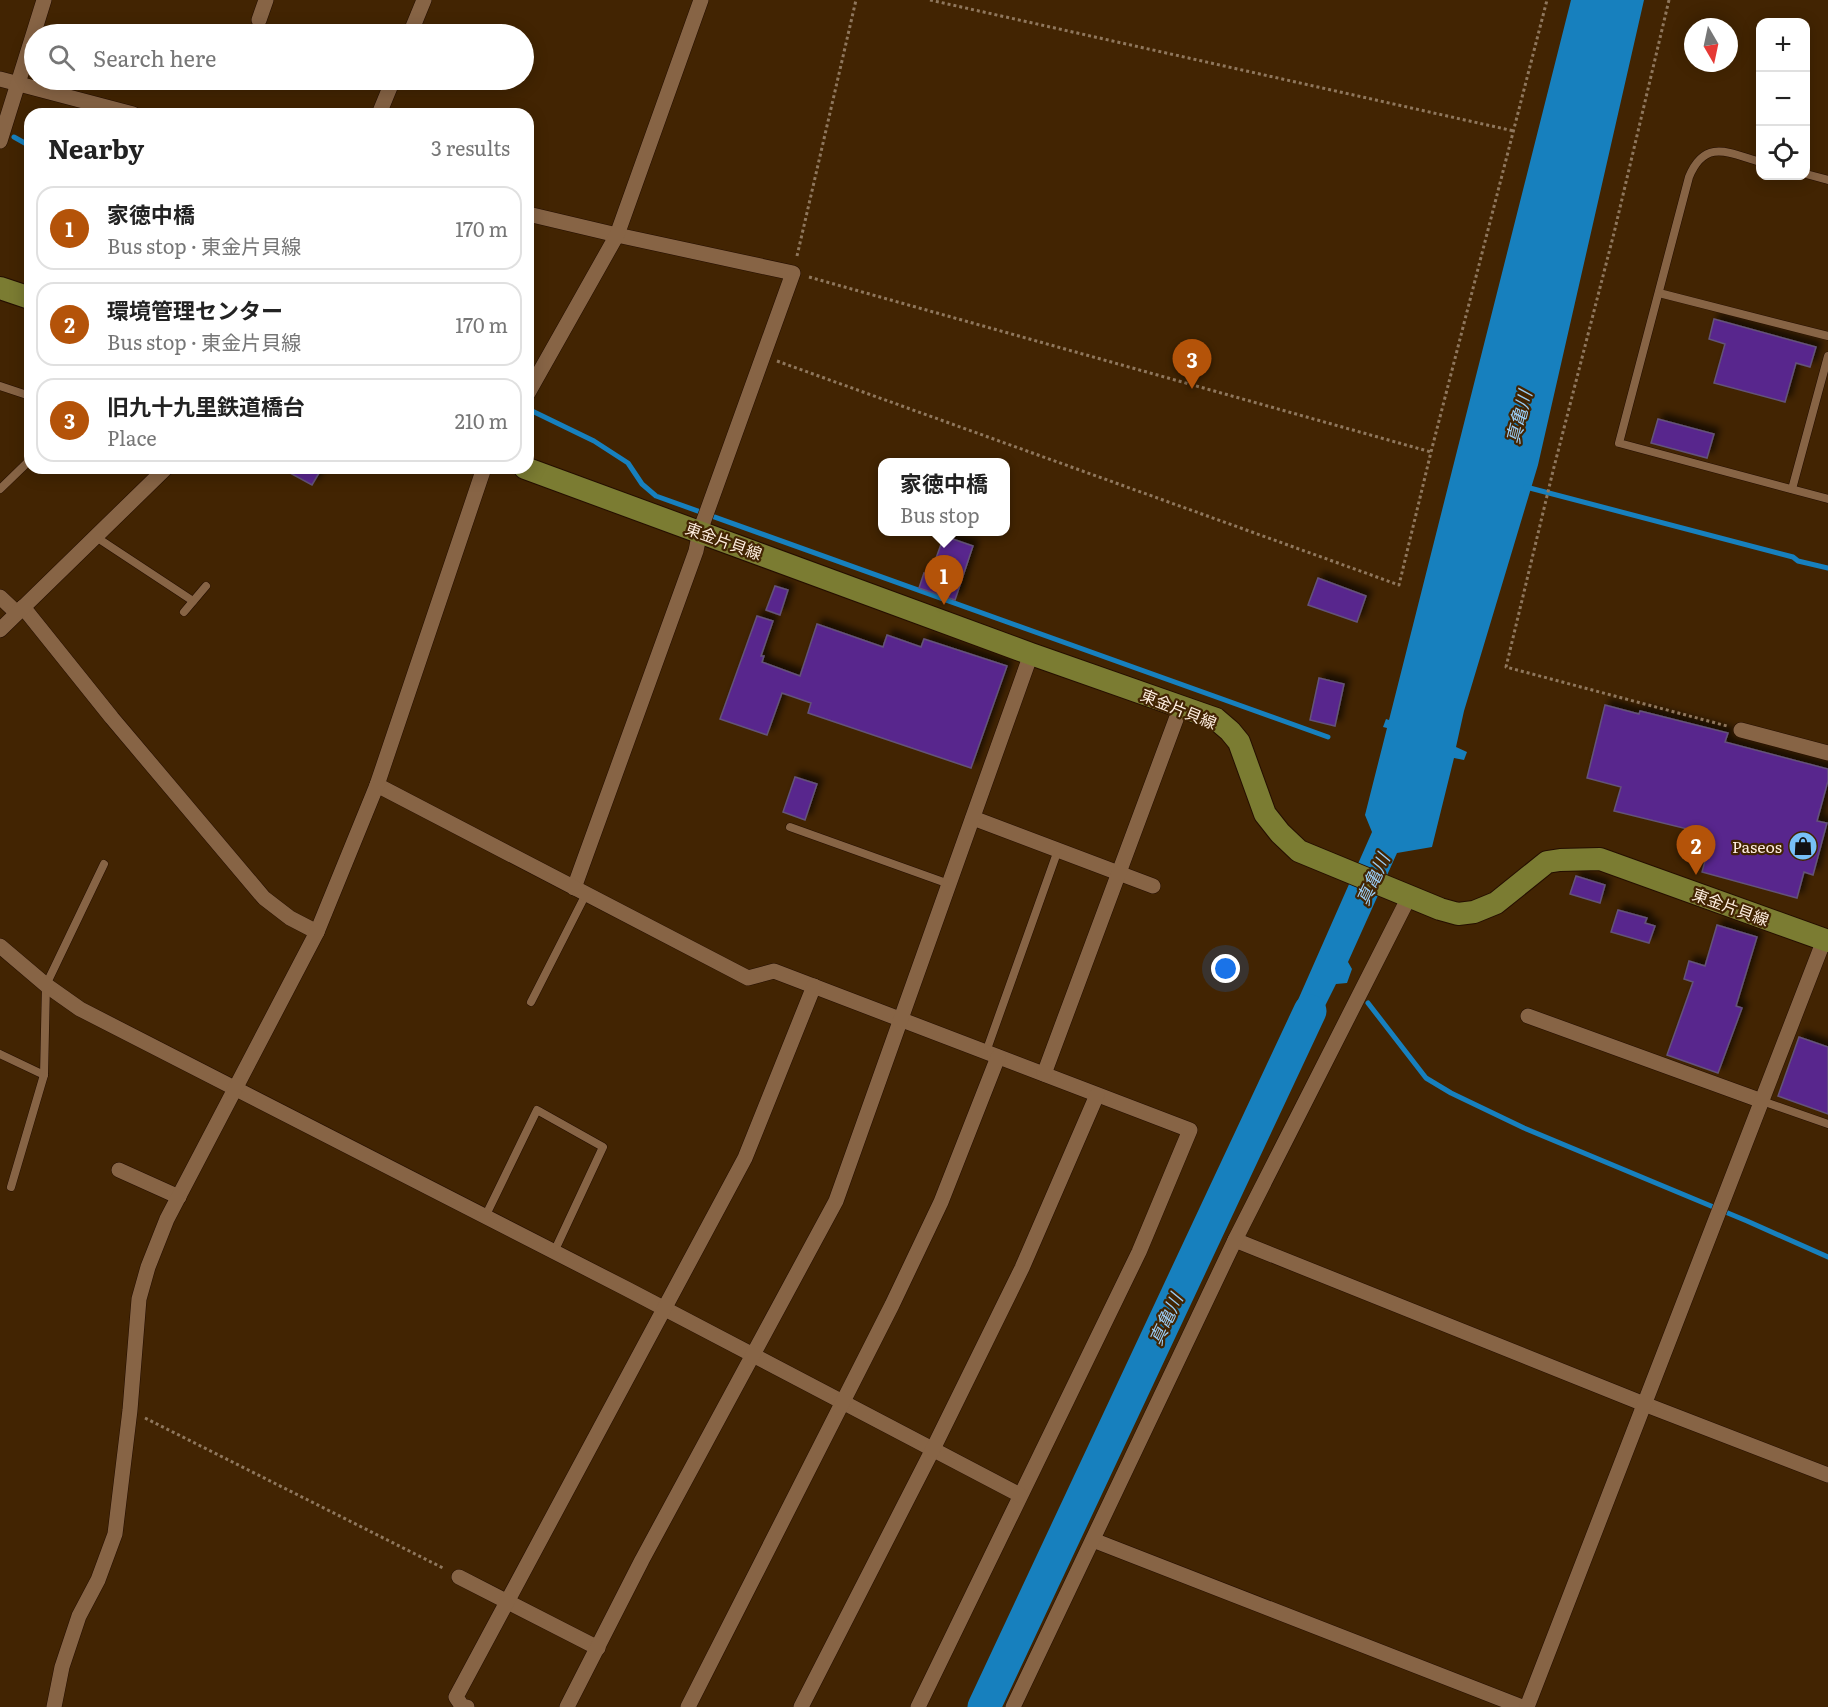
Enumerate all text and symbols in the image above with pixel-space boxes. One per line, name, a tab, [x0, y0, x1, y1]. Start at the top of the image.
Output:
north arrow	[1684, 18, 1738, 72]
map controls	[1756, 18, 1810, 180]
button: +	[1756, 18, 1810, 72]
search box	[24, 24, 534, 90]
icon: search	[45, 41, 78, 74]
text: Search here	[93, 41, 216, 74]
button: −	[1756, 72, 1810, 126]
button: locate	[1756, 126, 1810, 180]
text: Nearby	[48, 128, 144, 167]
text: 3 results	[431, 132, 510, 162]
text: 家徳中橋	[107, 197, 195, 230]
text: 1	[65, 213, 74, 243]
text: 170 m	[455, 213, 508, 243]
text: Bus stop · 東金片貝線	[107, 230, 301, 260]
text: 環境管理センター	[107, 293, 283, 326]
text: 2	[64, 309, 75, 339]
text: 170 m	[455, 309, 508, 339]
text: Bus stop · 東金片貝線	[107, 326, 301, 356]
pin: 3	[1172, 340, 1212, 389]
water label: 真亀川	[1498, 386, 1538, 446]
text: 旧九十九里鉄道橋台	[107, 389, 305, 422]
text: 3	[64, 405, 75, 435]
text: 210 m	[455, 405, 508, 435]
text: Place	[107, 422, 157, 452]
popup	[878, 458, 1010, 536]
text: 家徳中橋	[900, 466, 988, 499]
text: Bus stop	[900, 499, 980, 529]
street label: 東金片貝線	[682, 515, 766, 565]
pin: 1	[924, 556, 964, 605]
street label: 東金片貝線	[1137, 682, 1221, 734]
pin: 2	[1676, 826, 1716, 875]
shop icon: Paseos	[1787, 830, 1819, 862]
place label: Paseos	[1732, 834, 1782, 858]
water label: 真亀川	[1348, 847, 1396, 909]
street label: 東金片貝線	[1689, 881, 1773, 931]
your location	[1211, 954, 1240, 983]
water label: 真亀川	[1141, 1287, 1189, 1349]

